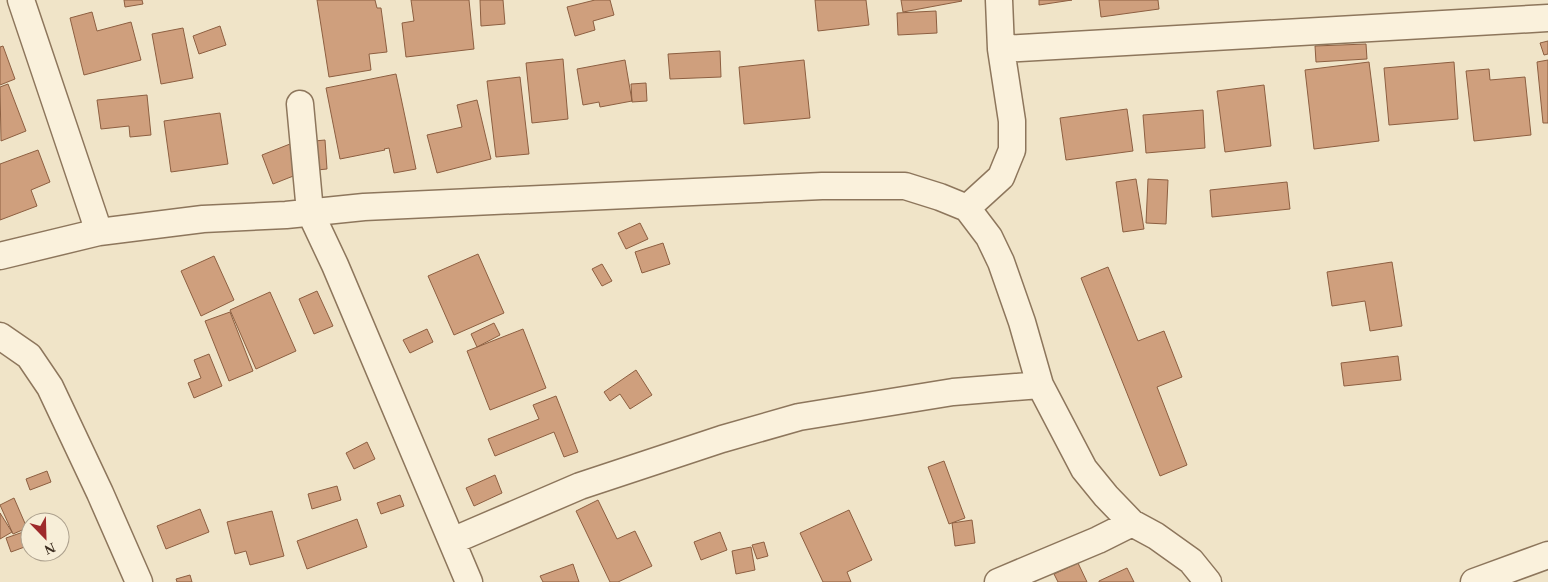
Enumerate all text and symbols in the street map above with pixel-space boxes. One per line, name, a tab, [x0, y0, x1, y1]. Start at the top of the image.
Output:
north arrow	[20, 512, 70, 562]
text: N	[42, 540, 57, 557]

